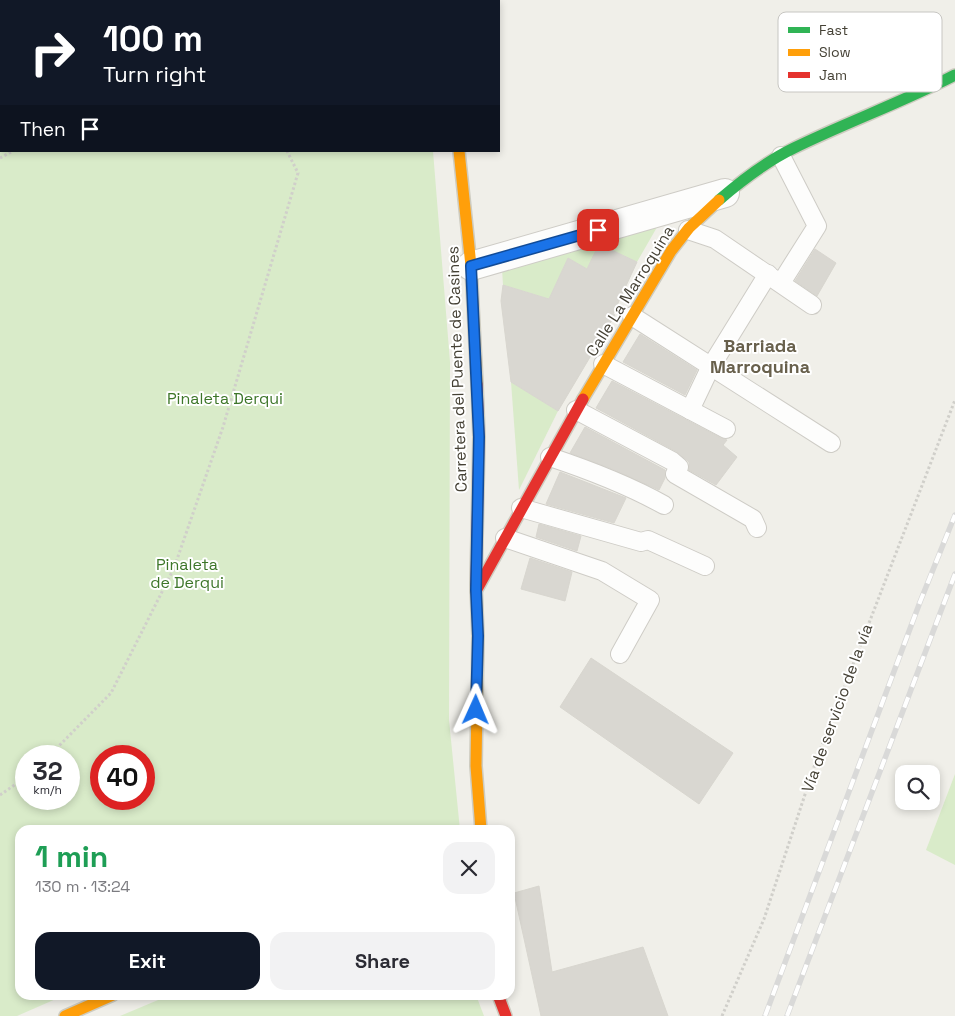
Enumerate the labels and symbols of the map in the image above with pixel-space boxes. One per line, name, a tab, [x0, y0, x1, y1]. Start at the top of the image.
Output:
legend	[778, 12, 942, 92]
text: Fast	[819, 21, 848, 39]
text: Slow	[819, 43, 851, 61]
text: Jam	[819, 66, 847, 84]
pin	[577, 209, 619, 251]
street label: Calle La Marroquina	[581, 222, 679, 360]
street label: Carretera del Puente de Casines	[442, 246, 472, 492]
district label: Barriada Marroquina	[710, 334, 811, 378]
park label: Pinaleta Derqui	[167, 388, 283, 409]
park label: Pinaleta de Derqui	[150, 554, 224, 593]
street label: Vía de servicio de la vía	[797, 621, 877, 795]
position arrow	[449, 683, 501, 735]
speed limit sign: 40	[90, 745, 155, 810]

